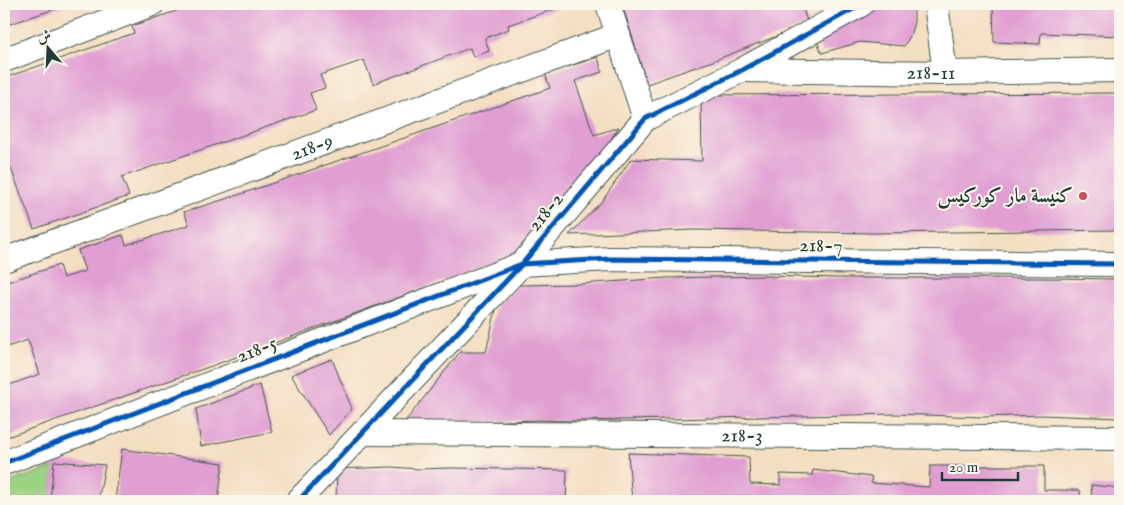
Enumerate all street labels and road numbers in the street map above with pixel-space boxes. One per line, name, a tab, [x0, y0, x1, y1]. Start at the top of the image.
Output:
street label: 218-11	[906, 60, 956, 86]
street label: 218-9	[288, 128, 336, 166]
street label: 218-2	[522, 187, 570, 237]
street label: 218-7	[799, 233, 843, 259]
street label: 218-5	[233, 331, 281, 369]
street label: 218-3	[721, 423, 763, 448]

